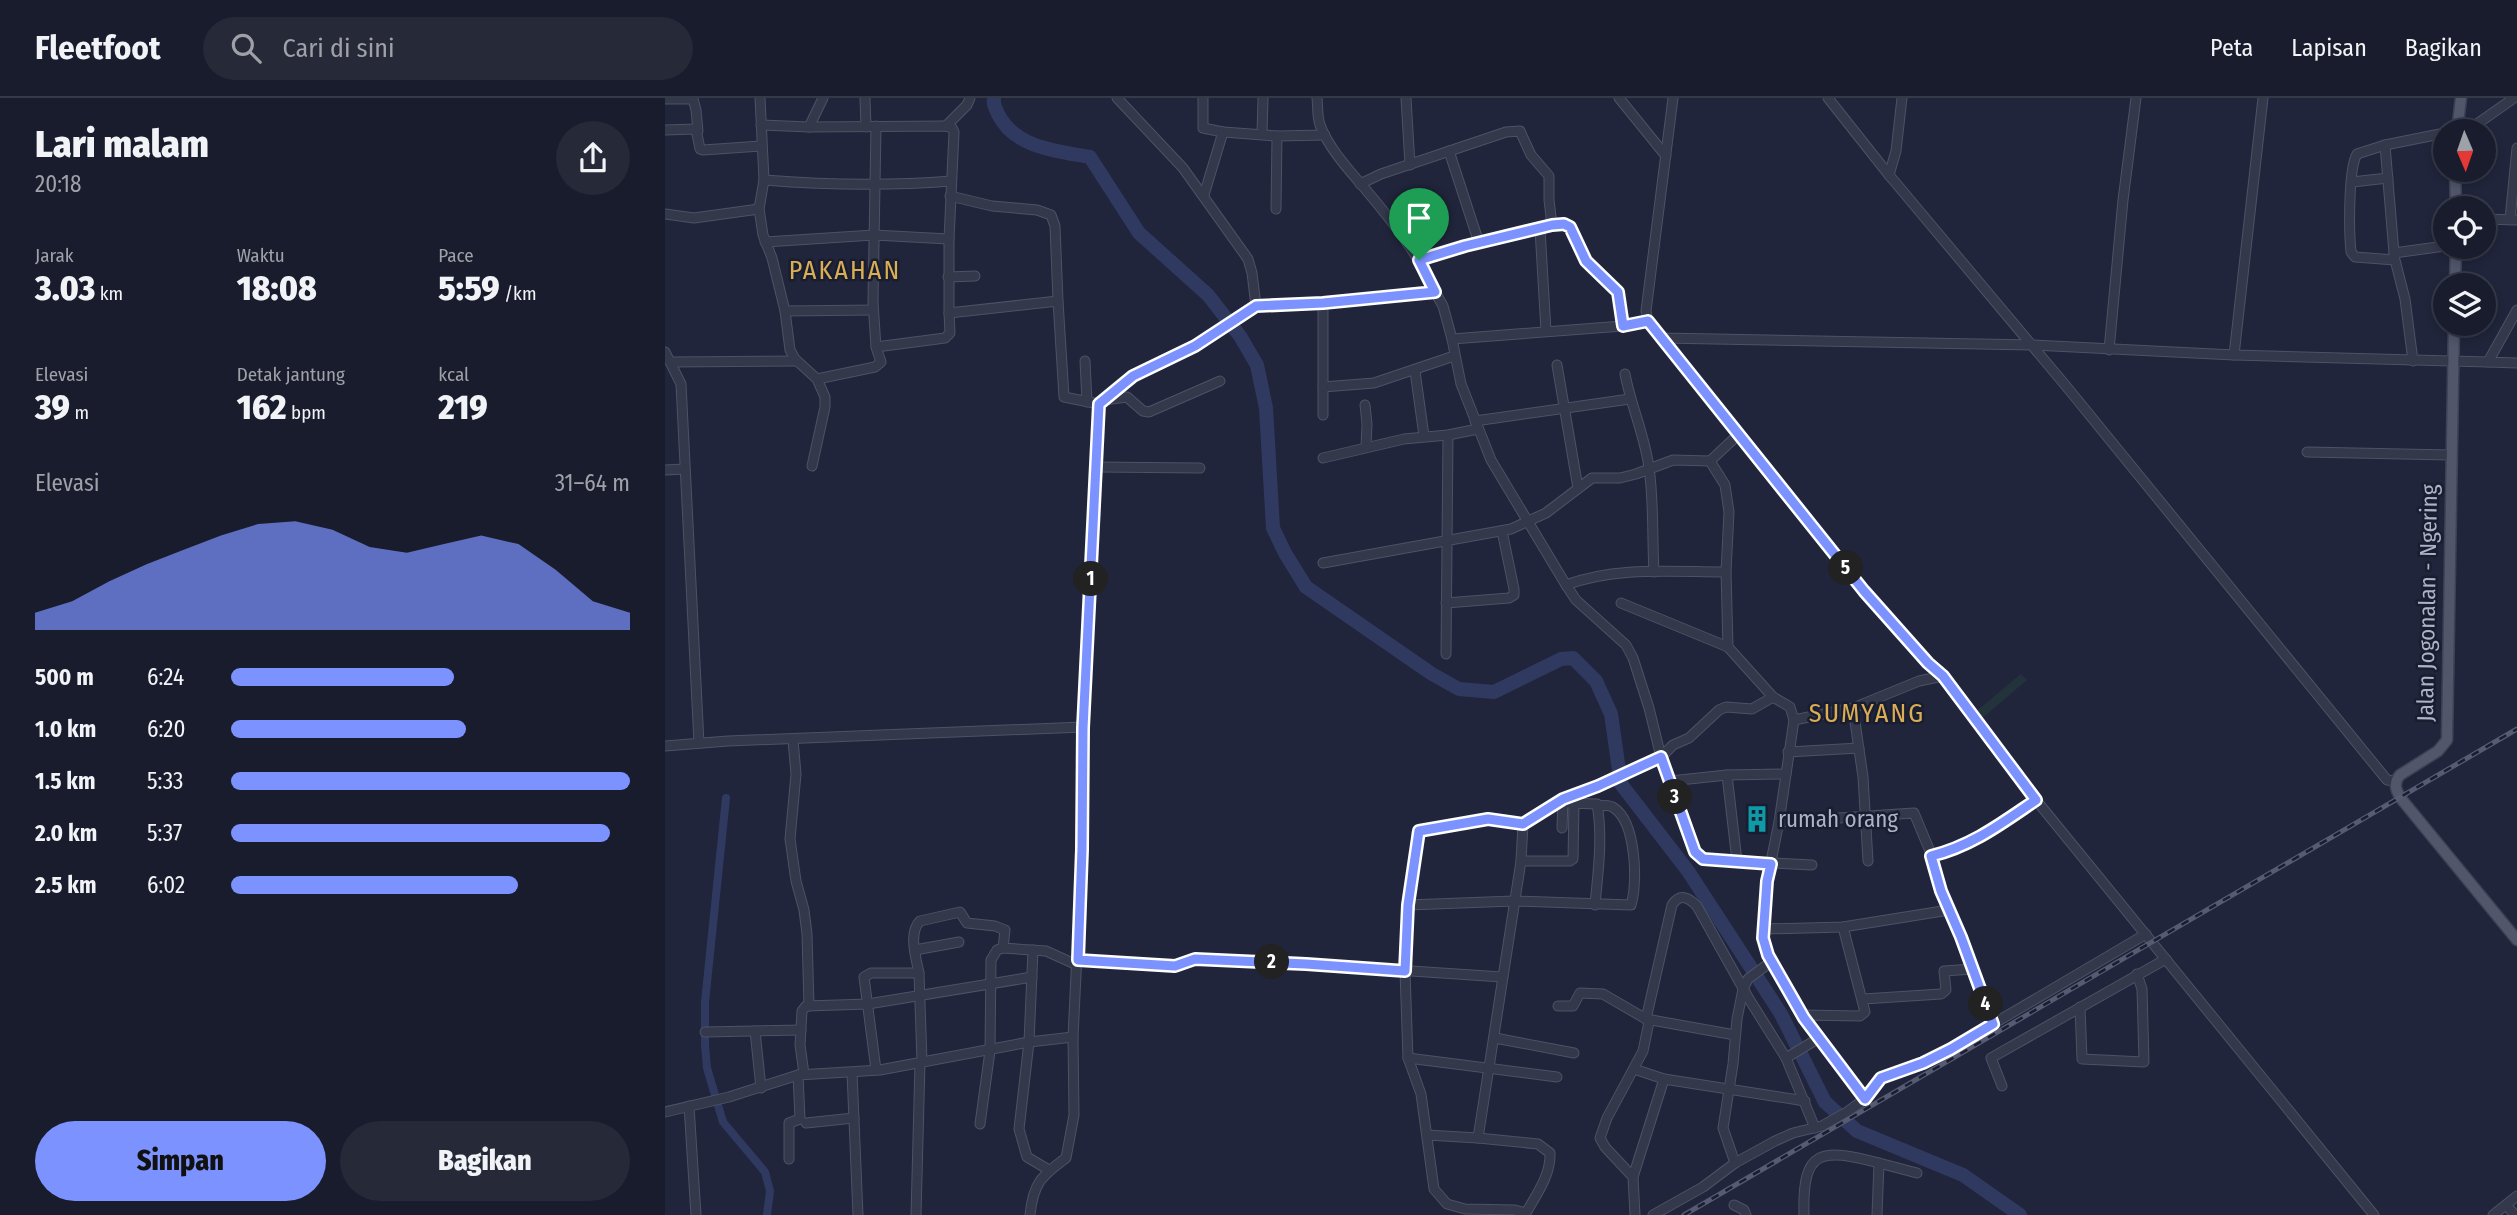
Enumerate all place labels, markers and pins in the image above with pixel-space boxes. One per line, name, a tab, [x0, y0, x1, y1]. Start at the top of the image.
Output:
pin	[1389, 188, 1449, 260]
pin: 5	[1829, 550, 1863, 586]
pin: 1	[1073, 561, 1109, 596]
pin: 3	[1657, 780, 1693, 814]
building icon: rumah orang	[1742, 804, 1772, 834]
place label: rumah orang	[1778, 805, 1898, 833]
pin: 2	[1255, 944, 1289, 980]
pin: 4	[1969, 986, 2003, 1021]

